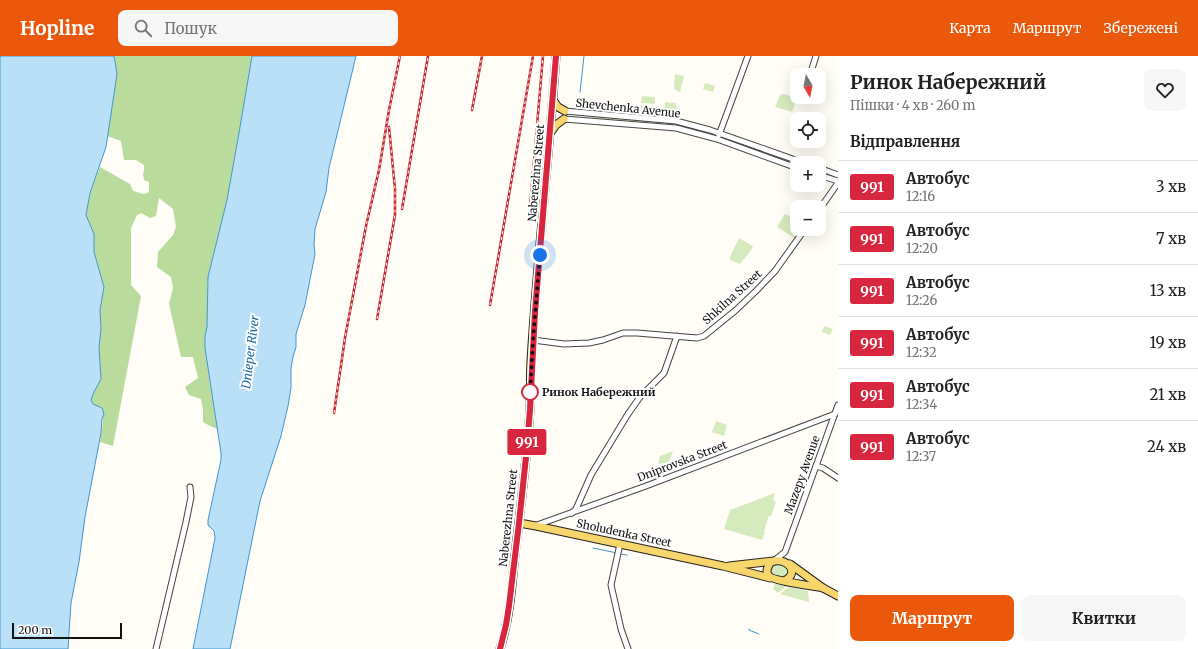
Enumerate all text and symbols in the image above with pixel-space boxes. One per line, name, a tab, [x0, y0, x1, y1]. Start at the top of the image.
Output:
search box	[118, 10, 398, 46]
text: Hopline	[20, 16, 94, 40]
icon: search	[132, 17, 154, 39]
text: Пошук	[164, 19, 217, 38]
text: Карта	[949, 19, 991, 37]
text: Маршрут	[1013, 19, 1082, 37]
text: Збережені	[1104, 19, 1178, 37]
north arrow	[790, 68, 826, 104]
map controls	[790, 68, 826, 236]
button: heart	[1144, 69, 1186, 111]
text: Ринок Набережний	[850, 70, 1046, 94]
street label: Shevchenka Avenue	[575, 96, 681, 120]
text: Пішки · 4 хв · 260 m	[850, 97, 976, 114]
button: locate	[790, 112, 826, 148]
street label: Naberezhna Street	[525, 123, 547, 222]
text: Відправлення	[850, 132, 960, 151]
button: +	[790, 156, 826, 192]
text: Автобус	[906, 169, 970, 188]
text: 3 хв	[1156, 177, 1186, 196]
text: 991	[860, 178, 884, 196]
text: 12:16	[906, 188, 935, 205]
button: −	[790, 200, 826, 236]
text: Автобус	[906, 221, 970, 240]
text: 7 хв	[1156, 229, 1186, 248]
text: 991	[860, 230, 884, 248]
text: 12:20	[906, 240, 938, 257]
your location	[530, 245, 550, 265]
street label: Shkilna Street	[699, 266, 765, 327]
text: Автобус	[906, 273, 970, 292]
text: 13 хв	[1150, 281, 1186, 300]
text: 991	[860, 282, 884, 300]
text: 12:26	[906, 292, 937, 309]
water label: Dnieper River	[238, 313, 262, 391]
text: Автобус	[906, 325, 970, 344]
text: 19 хв	[1150, 333, 1186, 352]
text: 991	[860, 334, 884, 352]
text: 12:32	[906, 344, 937, 361]
text: Автобус	[906, 377, 970, 396]
marker: Ринок Набережний	[521, 383, 539, 401]
place label: Ринок Набережний	[542, 385, 656, 399]
text: 21 хв	[1149, 385, 1186, 404]
text: 991	[860, 386, 884, 404]
text: 12:34	[906, 396, 937, 413]
line badge: 991	[504, 429, 550, 455]
text: Автобус	[906, 429, 970, 448]
text: 991	[515, 433, 539, 451]
street label: Mazepy Avenue	[781, 433, 823, 516]
street label: Dniprovska Street	[635, 437, 730, 485]
text: 24 хв	[1147, 437, 1186, 456]
text: 991	[860, 438, 884, 456]
text: 12:37	[906, 448, 936, 465]
street label: Naberezhna Street	[496, 468, 520, 567]
street label: Sholudenka Street	[575, 516, 674, 550]
button: Маршрут	[850, 595, 1014, 641]
button: Квитки	[1022, 595, 1186, 641]
scale bar	[12, 621, 122, 640]
text: 200 m	[18, 623, 52, 637]

